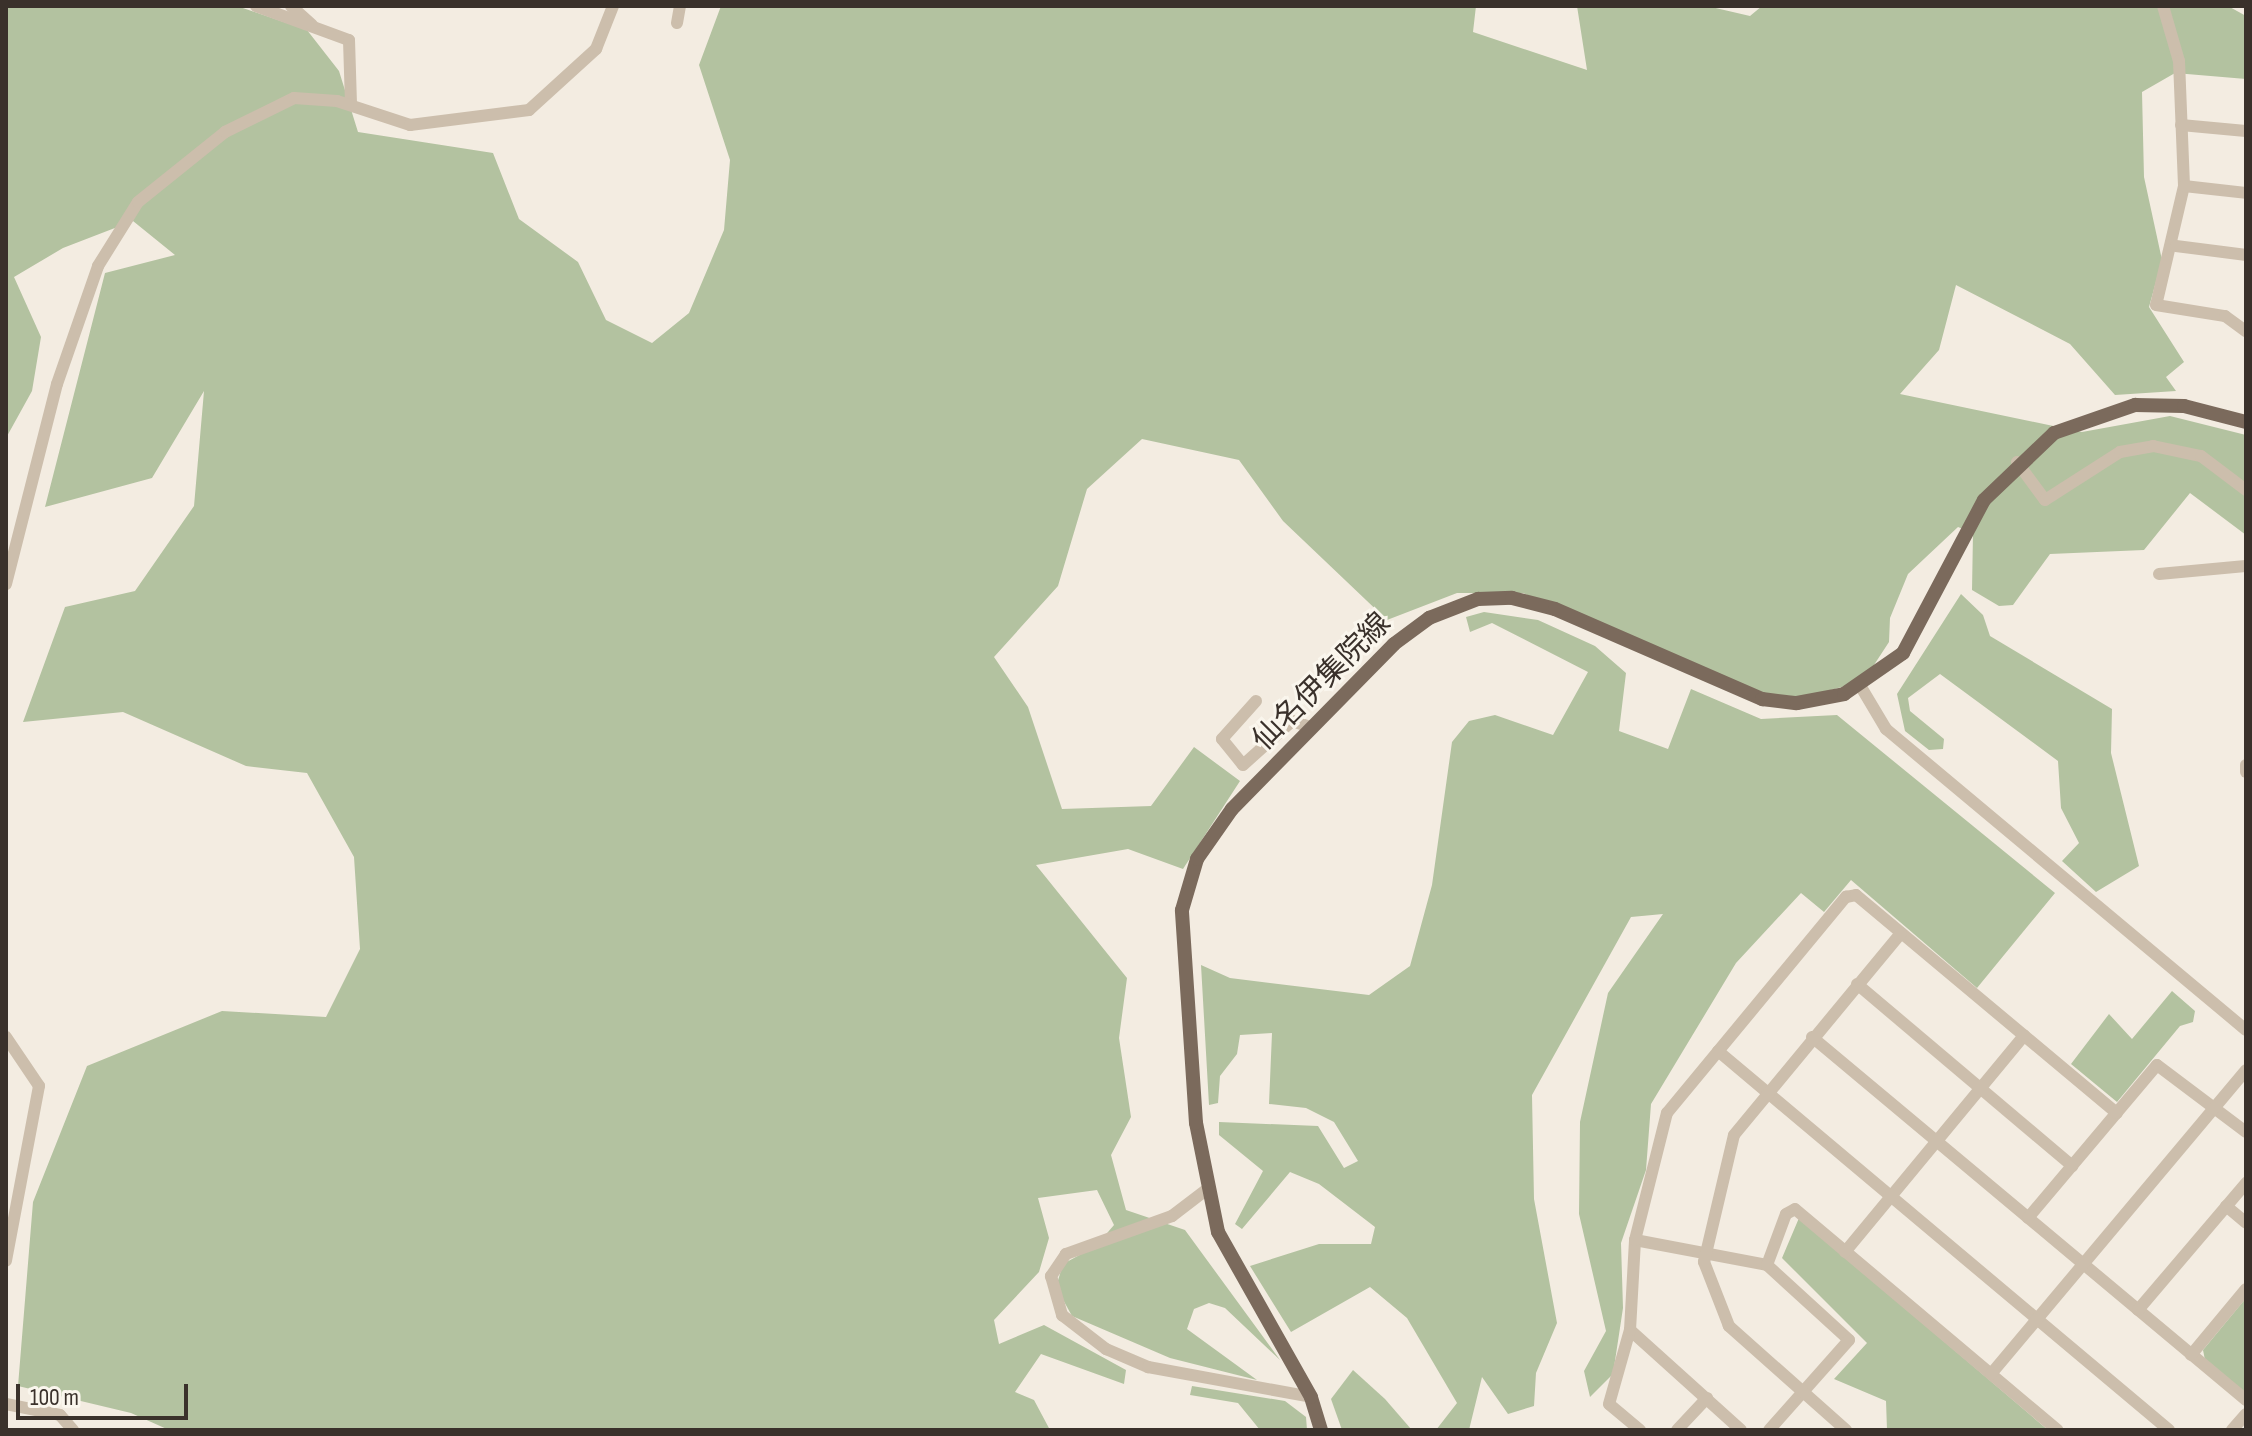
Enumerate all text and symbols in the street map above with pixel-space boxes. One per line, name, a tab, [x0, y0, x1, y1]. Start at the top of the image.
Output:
street label: 仙名伊集院線	[1246, 606, 1398, 758]
scale bar	[20, 1368, 192, 1418]
text: 100 m	[30, 1383, 79, 1412]

